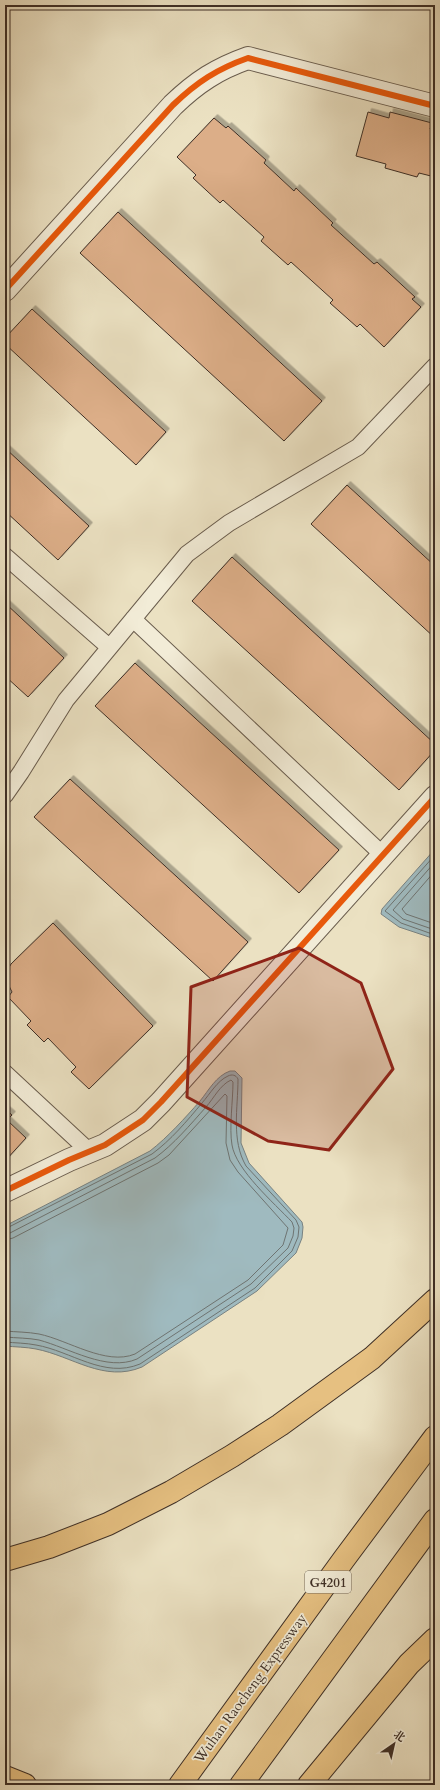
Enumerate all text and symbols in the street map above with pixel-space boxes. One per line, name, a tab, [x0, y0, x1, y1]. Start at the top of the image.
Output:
road number: G4201	[305, 1571, 351, 1593]
street label: Wuhan Raocheng Expressway	[189, 1609, 311, 1768]
north arrow	[374, 1724, 414, 1764]
text: 北	[391, 1727, 408, 1745]

